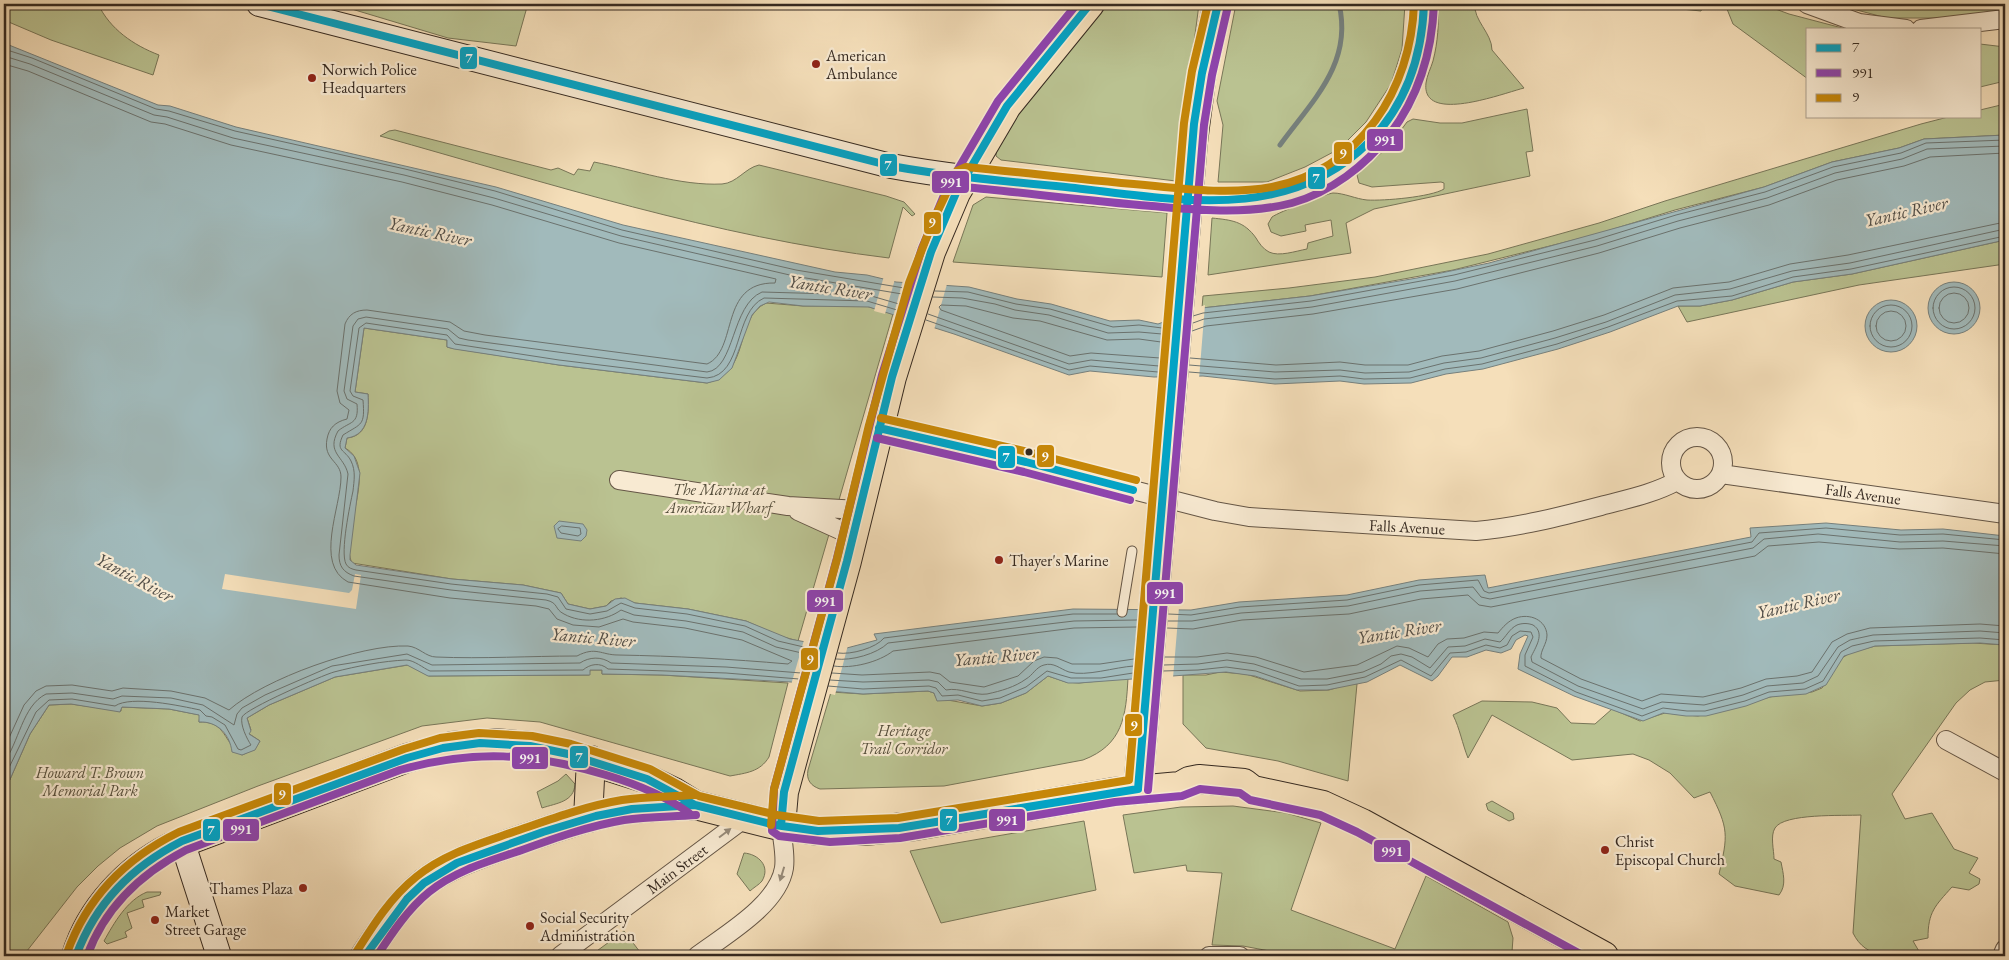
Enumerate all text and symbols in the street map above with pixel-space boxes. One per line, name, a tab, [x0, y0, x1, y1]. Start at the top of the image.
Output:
legend	[1806, 28, 1982, 118]
text: 7	[1852, 37, 1860, 56]
place label: American Ambulance	[825, 45, 897, 84]
line badge: 7	[459, 46, 478, 70]
text: 7	[465, 49, 473, 67]
marker: American Ambulance	[810, 58, 822, 70]
place label: Norwich Police Headquarters	[322, 59, 417, 98]
text: 991	[1852, 63, 1874, 82]
marker: Norwich Police Headquarters	[306, 72, 318, 84]
text: 9	[1852, 87, 1859, 106]
line badge: 991	[1366, 128, 1404, 152]
text: 991	[1374, 131, 1396, 149]
line badge: 9	[1333, 141, 1353, 165]
text: 9	[1339, 144, 1347, 162]
line badge: 7	[879, 153, 898, 177]
text: 7	[884, 156, 892, 174]
line badge: 7	[1307, 166, 1326, 190]
text: 7	[1312, 169, 1320, 187]
line badge: 991	[931, 170, 970, 194]
text: 991	[940, 173, 962, 191]
water label: Yantic River	[1862, 190, 1951, 232]
water label: Yantic River	[386, 211, 475, 251]
line badge: 9	[923, 211, 942, 235]
text: 9	[928, 213, 936, 231]
water label: Yantic River	[787, 269, 875, 305]
line badge: 9	[1036, 444, 1055, 468]
line badge: 7	[997, 445, 1016, 469]
unlabelled marker	[1024, 447, 1034, 457]
text: 9	[1041, 447, 1049, 465]
text: 7	[1002, 448, 1010, 466]
street label: Falls Avenue	[1824, 478, 1902, 510]
park label: The Marina at American Wharf	[665, 479, 776, 518]
street label: Falls Avenue	[1368, 515, 1446, 539]
water label: Yantic River	[92, 547, 179, 608]
place label: Thayer's Marine	[1009, 550, 1108, 571]
marker: Thayer's Marine	[993, 554, 1005, 566]
line badge: 991	[1146, 581, 1184, 605]
water label: Yantic River	[1754, 582, 1843, 624]
text: 991	[1154, 584, 1176, 602]
line badge: 991	[806, 589, 844, 613]
text: 991	[814, 592, 836, 610]
water label: Yantic River	[1356, 613, 1444, 649]
water label: Yantic River	[550, 622, 637, 652]
water label: Yantic River	[953, 641, 1040, 671]
line badge: 9	[800, 647, 819, 671]
text: 9	[806, 650, 814, 668]
line badge: 9	[1124, 713, 1143, 737]
text: 9	[1130, 716, 1138, 734]
park label: Heritage Trail Corridor	[861, 720, 948, 759]
line badge: 7	[569, 745, 589, 769]
line badge: 991	[511, 746, 549, 770]
text: 7	[575, 748, 583, 766]
text: 991	[519, 749, 541, 767]
park label: Howard T. Brown Memorial Park	[35, 762, 144, 801]
line badge: 9	[273, 782, 292, 806]
text: 9	[278, 785, 286, 803]
line badge: 7	[939, 808, 958, 832]
line badge: 991	[988, 808, 1026, 832]
text: 7	[945, 811, 953, 829]
text: 991	[996, 811, 1018, 829]
line badge: 7	[202, 818, 221, 842]
line badge: 991	[222, 818, 260, 842]
text: 991	[230, 820, 252, 838]
text: 7	[207, 821, 215, 839]
one-way arrow	[718, 827, 731, 838]
place label: Christ Episcopal Church	[1615, 831, 1725, 870]
street label: Main Street	[642, 839, 712, 899]
line badge: 991	[1373, 839, 1411, 863]
text: 991	[1381, 842, 1403, 860]
marker: Christ Episcopal Church	[1599, 844, 1611, 856]
one-way arrow	[777, 867, 785, 882]
place label: Thames Plaza	[209, 878, 294, 899]
marker: Thames Plaza	[297, 882, 309, 894]
place label: Market Street Garage	[165, 901, 246, 940]
place label: Social Security Administration	[539, 907, 636, 946]
marker: Market Street Garage	[149, 914, 161, 926]
marker: Social Security Administration	[524, 920, 536, 932]

